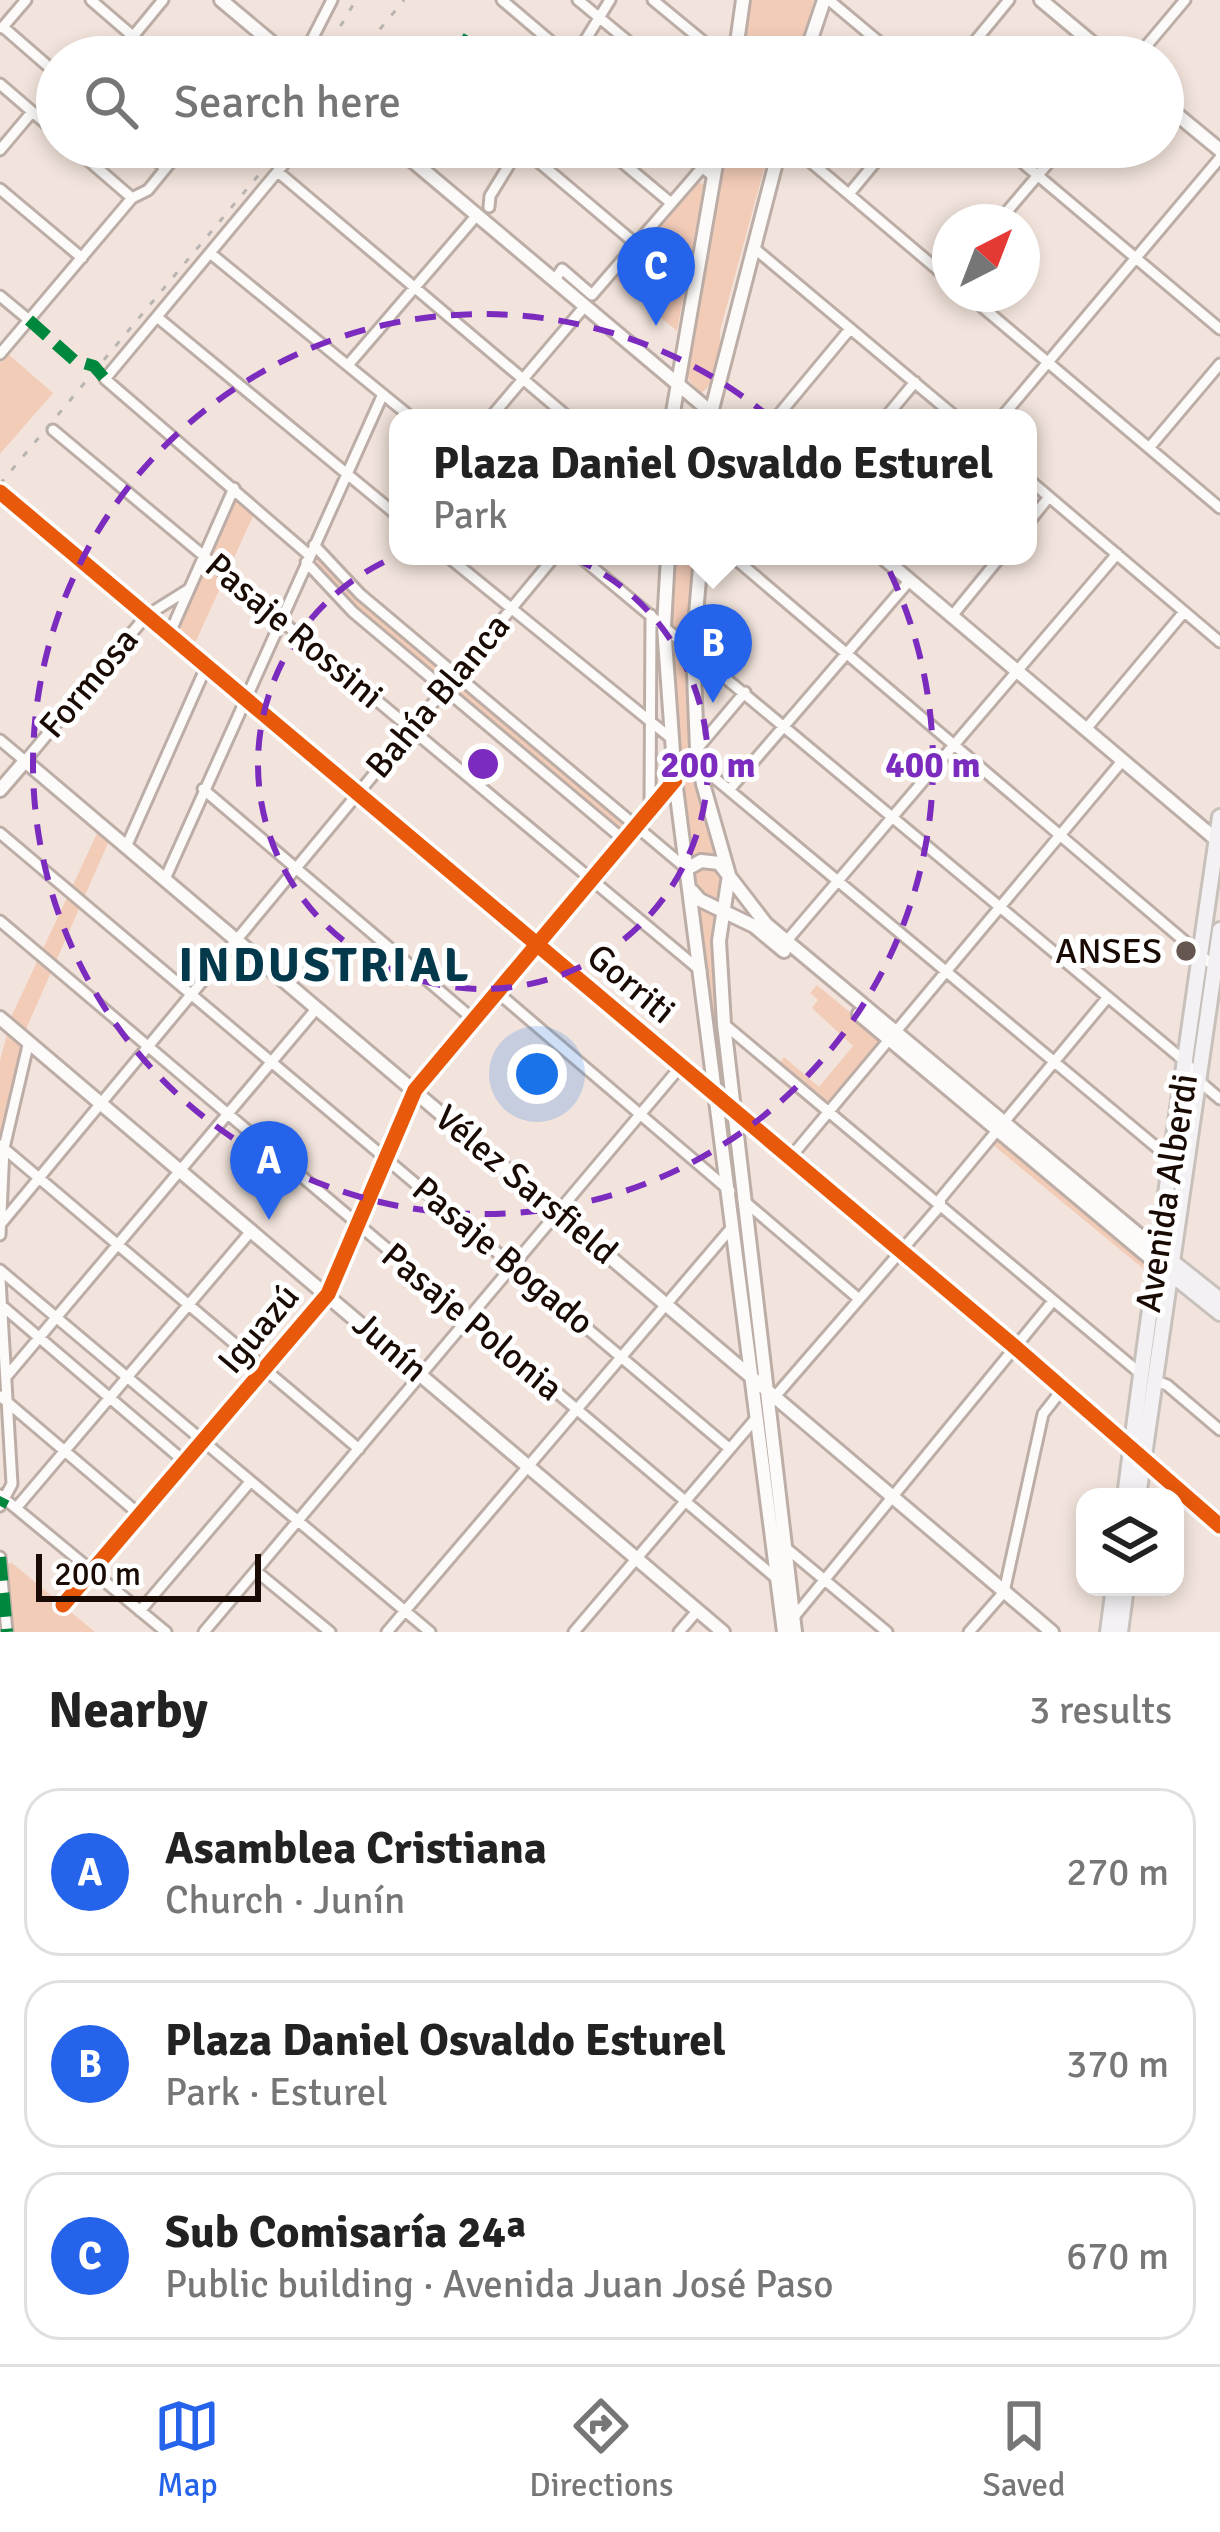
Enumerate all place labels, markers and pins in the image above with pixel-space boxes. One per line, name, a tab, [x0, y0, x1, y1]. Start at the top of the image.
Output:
pin: C	[617, 227, 695, 326]
pin: B	[674, 604, 752, 703]
centre of rings	[462, 743, 504, 785]
place label: ANSES	[1055, 929, 1162, 974]
marker: ANSES	[1173, 938, 1199, 964]
pin: A	[230, 1121, 308, 1220]

